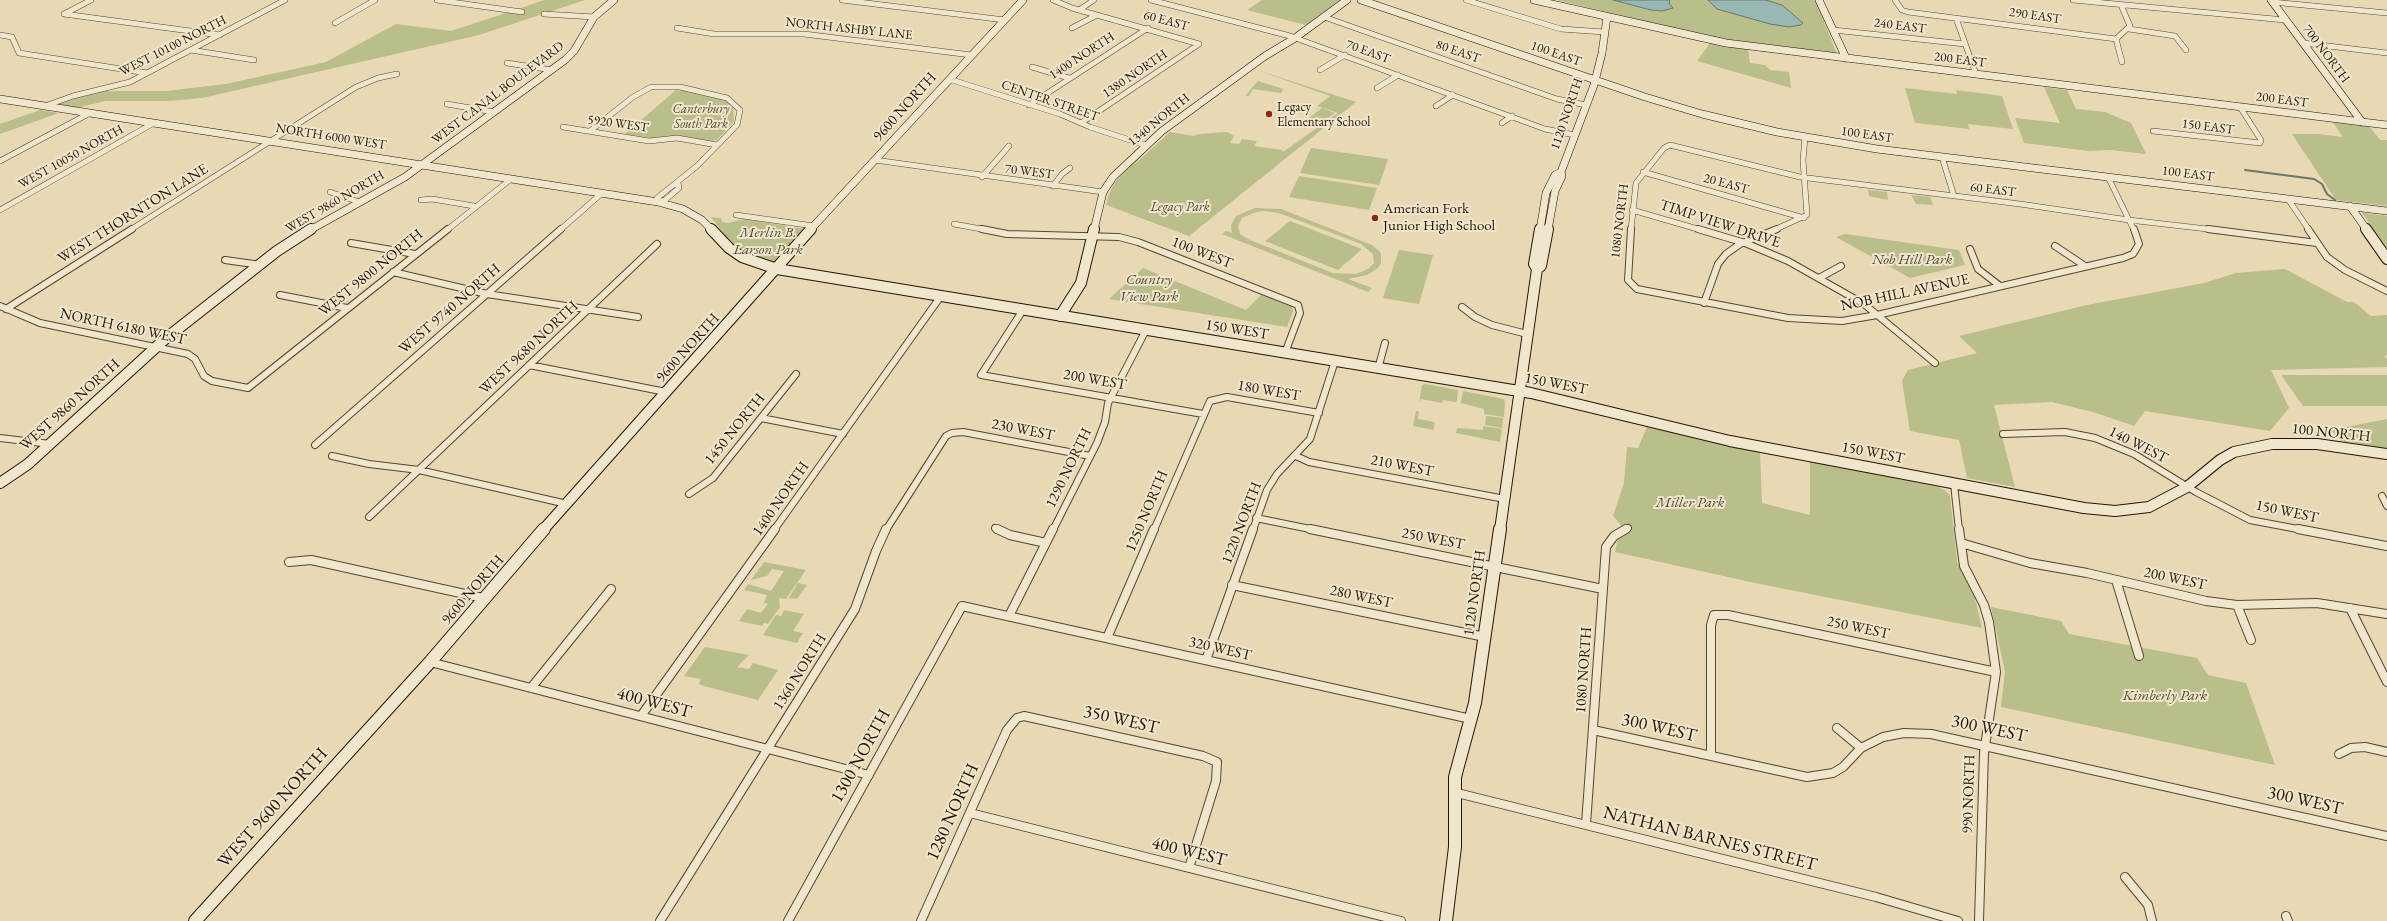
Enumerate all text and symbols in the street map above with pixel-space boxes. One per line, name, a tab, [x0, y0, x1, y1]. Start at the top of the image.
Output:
street label: 290 EAST	[2008, 5, 2062, 27]
street label: 60 EAST	[1142, 7, 1190, 35]
street label: WEST 10100 NORTH	[117, 12, 229, 80]
street label: NORTH ASHBY LANE	[785, 15, 913, 43]
street label: 240 EAST	[1873, 15, 1927, 37]
street label: 700 NORTH	[2299, 22, 2353, 86]
street label: 1400 NORTH	[1046, 29, 1118, 83]
street label: 70 EAST	[1344, 37, 1392, 67]
street label: 80 EAST	[1434, 37, 1482, 67]
street label: WEST CANAL BOULEVARD	[429, 38, 567, 148]
street label: 100 EAST	[1529, 38, 1583, 70]
street label: 1380 NORTH	[1100, 47, 1170, 101]
street label: 200 EAST	[1933, 49, 1987, 71]
street label: 9600 NORTH	[869, 69, 941, 145]
street label: 1120 NORTH	[1547, 76, 1587, 152]
street label: CENTER STREET	[999, 77, 1101, 125]
street label: 200 EAST	[2255, 89, 2309, 111]
street label: 1340 NORTH	[1125, 90, 1193, 150]
place label: Legacy Elementary School	[1277, 99, 1370, 130]
park label: Canterbury South Park	[673, 101, 729, 132]
marker: Legacy Elementary School	[1264, 109, 1274, 119]
street label: 5920 WEST	[586, 112, 650, 136]
street label: 150 EAST	[2181, 116, 2235, 138]
street label: NORTH 6000 WEST	[275, 121, 387, 153]
street label: WEST 10050 NORTH	[16, 122, 126, 192]
street label: 100 EAST	[1840, 124, 1894, 146]
street label: WEST THORNTON LANE	[54, 160, 212, 268]
street label: 70 WEST	[1004, 161, 1054, 183]
street label: 100 EAST	[2161, 163, 2215, 185]
street label: WEST 9860 NORTH	[283, 167, 387, 237]
street label: 20 EAST	[1702, 170, 1750, 198]
street label: 60 EAST	[1969, 179, 2017, 201]
street label: 1080 NORTH	[1608, 183, 1632, 259]
street label: TIMP VIEW DRIVE	[1657, 196, 1783, 252]
park label: Legacy Park	[1150, 199, 1210, 215]
place label: American Fork Junior High School	[1383, 200, 1495, 235]
marker: American Fork Junior High School	[1370, 213, 1380, 223]
park label: Merlin B. Larson Park	[733, 224, 803, 259]
street label: WEST 9800 NORTH	[315, 225, 427, 321]
street label: 100 WEST	[1169, 233, 1235, 273]
park label: Nob Hill Park	[1872, 251, 1952, 269]
street label: WEST 9740 NORTH	[396, 260, 504, 358]
park label: Country View Park	[1120, 271, 1178, 306]
street label: NOB HILL AVENUE	[1839, 271, 1971, 315]
street label: WEST 9680 NORTH	[476, 298, 582, 398]
street label: NORTH 6180 WEST	[58, 305, 188, 349]
street label: 9600 NORTH	[652, 310, 724, 386]
street label: 150 WEST	[1204, 316, 1270, 344]
street label: WEST 9860 NORTH	[16, 355, 124, 455]
street label: 200 WEST	[1062, 366, 1128, 394]
street label: 150 WEST	[1523, 369, 1589, 399]
street label: 180 WEST	[1236, 377, 1302, 405]
street label: 1450 NORTH	[701, 390, 769, 468]
street label: 230 WEST	[990, 415, 1056, 445]
street label: 100 NORTH	[2291, 420, 2371, 446]
street label: 140 WEST	[2105, 422, 2171, 468]
street label: 1290 NORTH	[1042, 425, 1096, 511]
street label: 150 WEST	[1840, 438, 1906, 468]
street label: 210 WEST	[1369, 451, 1435, 481]
street label: 1400 NORTH	[749, 458, 813, 540]
street label: 1250 NORTH	[1122, 468, 1172, 554]
street label: 1220 NORTH	[1218, 479, 1266, 567]
park label: Miller Park	[1656, 494, 1724, 512]
street label: 150 WEST	[2254, 497, 2320, 527]
street label: 250 WEST	[1400, 524, 1466, 554]
street label: 1120 NORTH	[1460, 549, 1490, 637]
street label: 9600 NORTH	[438, 551, 508, 629]
street label: 200 WEST	[2142, 564, 2208, 594]
street label: 280 WEST	[1328, 582, 1394, 612]
street label: 250 WEST	[1825, 613, 1891, 643]
street label: 1080 NORTH	[1572, 626, 1596, 714]
street label: 1360 NORTH	[769, 631, 831, 713]
street label: 320 WEST	[1187, 633, 1253, 665]
street label: 400 WEST	[614, 683, 694, 723]
park label: Kimberly Park	[2123, 687, 2207, 705]
street label: 350 WEST	[1081, 701, 1161, 739]
street label: 1300 NORTH	[826, 705, 896, 807]
street label: 300 WEST	[1619, 709, 1699, 747]
street label: 300 WEST	[1949, 710, 2029, 748]
street label: WEST 9600 NORTH	[213, 743, 333, 873]
street label: 990 NORTH	[1959, 754, 1979, 834]
street label: 1280 NORTH	[922, 760, 984, 864]
street label: 300 WEST	[2265, 782, 2345, 820]
street label: NATHAN BARNES STREET	[1601, 802, 1819, 876]
street label: 400 WEST	[1149, 832, 1229, 872]

